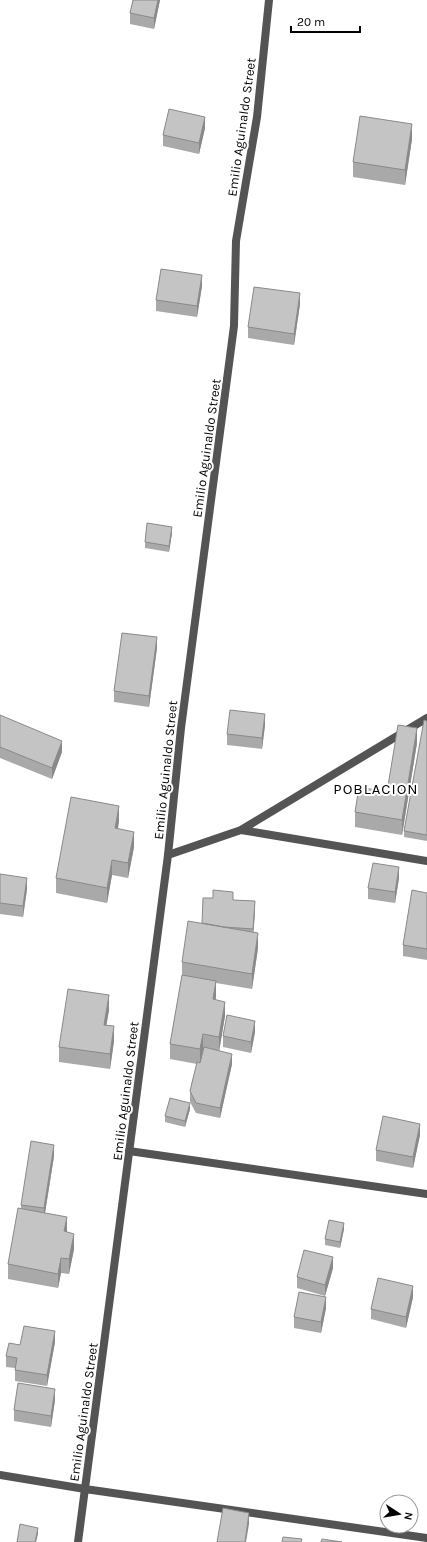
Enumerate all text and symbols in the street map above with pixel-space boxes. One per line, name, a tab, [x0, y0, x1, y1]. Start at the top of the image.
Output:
scale bar	[291, 8, 360, 34]
text: 20 m	[297, 15, 325, 29]
street label: Emilio Aguinaldo Street	[224, 57, 259, 197]
street label: Emilio Aguinaldo Street	[189, 378, 224, 518]
street label: Emilio Aguinaldo Street	[151, 700, 180, 840]
district label: POBLACION	[333, 780, 419, 798]
street label: Emilio Aguinaldo Street	[110, 1021, 141, 1161]
street label: Emilio Aguinaldo Street	[66, 1342, 101, 1482]
north arrow	[379, 1494, 419, 1534]
text: N	[401, 1511, 415, 1521]

